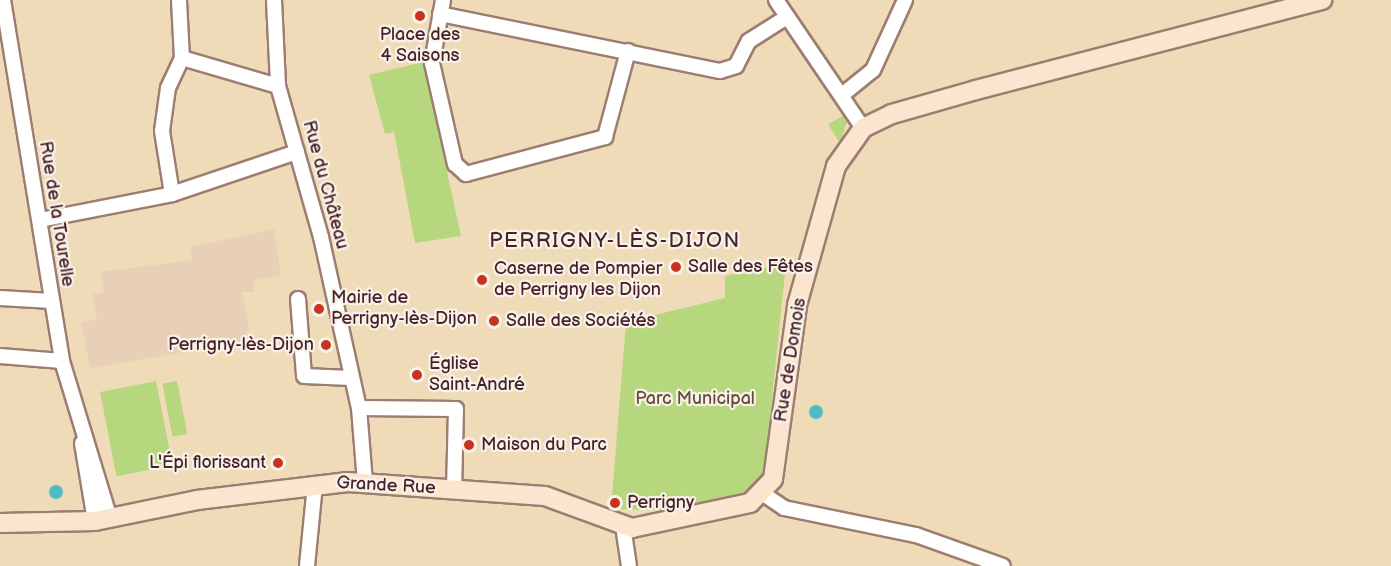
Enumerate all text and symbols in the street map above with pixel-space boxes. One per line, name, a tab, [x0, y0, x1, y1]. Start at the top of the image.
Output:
marker: Place des 4 Saisons	[413, 9, 427, 23]
place label: Place des 4 Saisons	[380, 25, 460, 68]
street label: Rue du Château	[297, 118, 353, 252]
street label: Rue de la Tourelle	[34, 139, 78, 289]
district label: PERRIGNY-LÈS-DIJON	[489, 228, 741, 254]
place label: Salle des Fêtes	[688, 256, 813, 278]
place label: Caserne de Pompier de Perrigny les Dijon	[494, 259, 662, 302]
marker: Salle des Fêtes	[669, 260, 683, 274]
marker: Caserne de Pompier de Perrigny les Dijon	[475, 273, 489, 287]
place label: Mairie de Perrigny-lès-Dijon	[331, 288, 477, 330]
street label: Rue de Domois	[771, 296, 811, 424]
marker: Mairie de Perrigny-lès-Dijon	[312, 302, 326, 316]
place label: Salle des Sociétés	[506, 310, 656, 332]
marker: Salle des Sociétés	[487, 314, 501, 328]
place label: Perrigny-lès-Dijon	[168, 334, 314, 356]
marker: Perrigny-lès-Dijon	[319, 338, 333, 352]
place label: Église Saint-André	[429, 354, 525, 397]
marker: Église Saint-André	[410, 368, 424, 382]
park label: Parc Municipal	[635, 388, 755, 410]
place label: Maison du Parc	[481, 434, 607, 456]
marker: Maison du Parc	[462, 438, 476, 452]
place label: L'Épi florissant	[149, 452, 266, 474]
marker: L'Épi florissant	[271, 456, 285, 470]
street label: Grande Rue	[336, 473, 436, 499]
place label: Perrigny	[627, 492, 694, 514]
marker: Perrigny	[608, 496, 622, 510]

